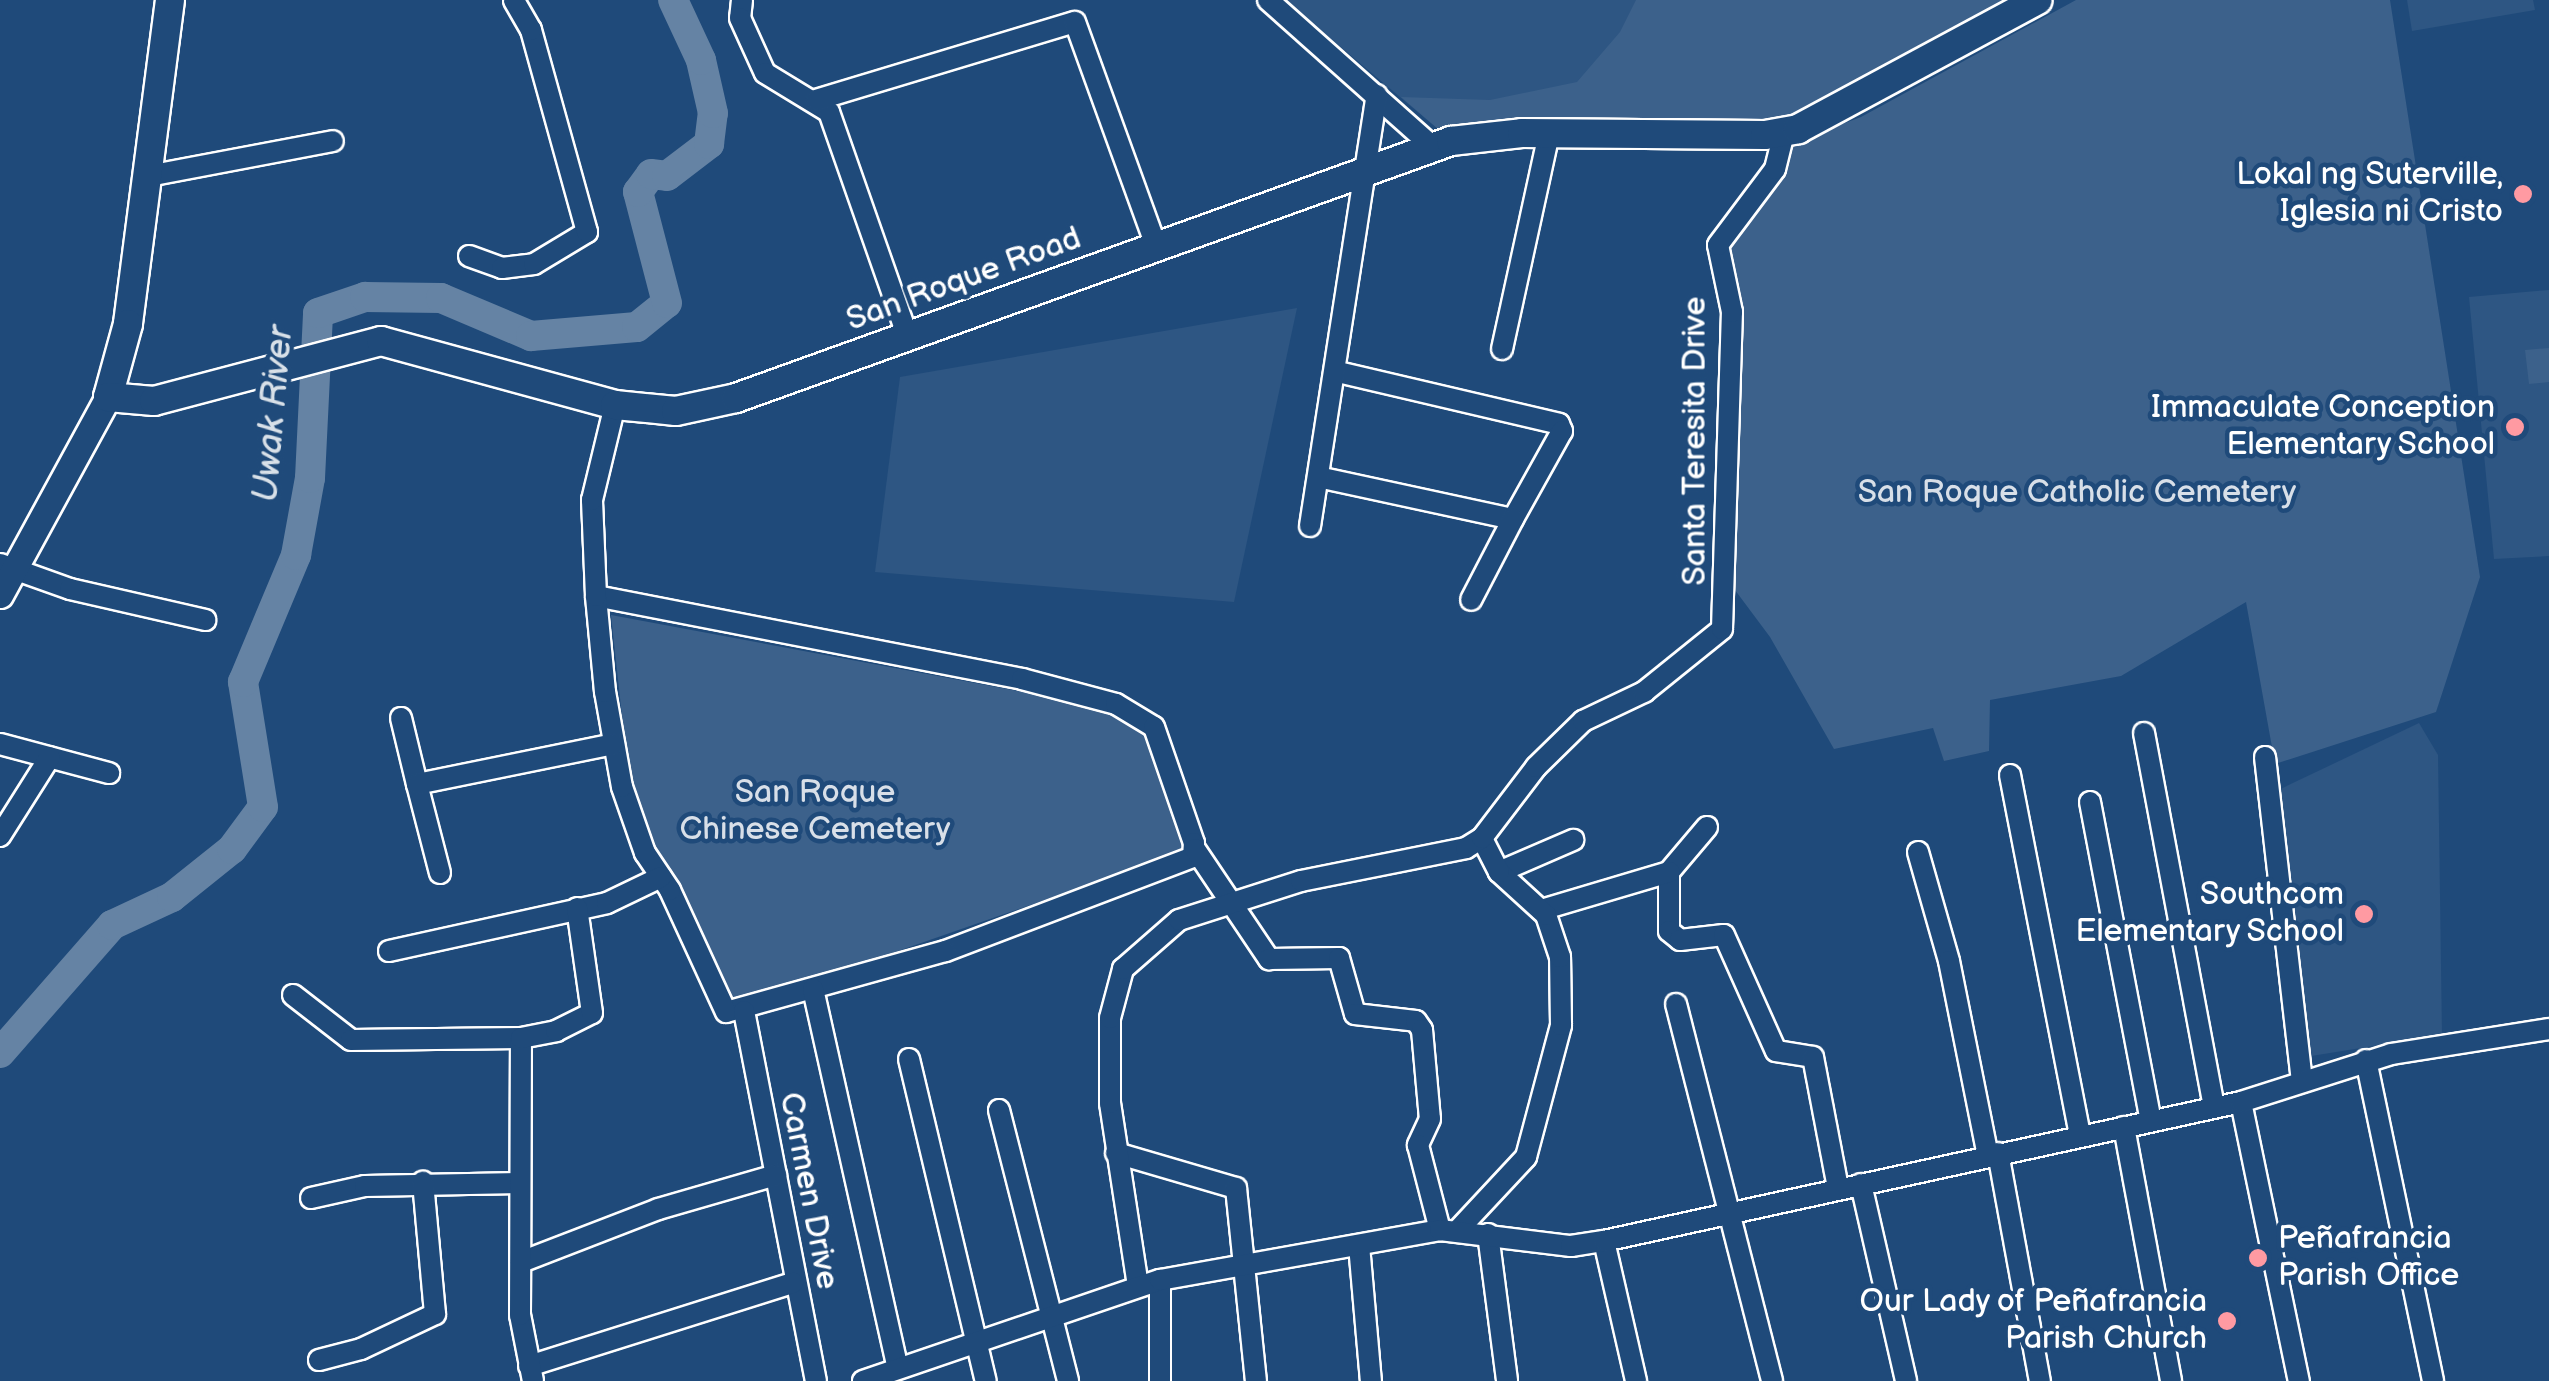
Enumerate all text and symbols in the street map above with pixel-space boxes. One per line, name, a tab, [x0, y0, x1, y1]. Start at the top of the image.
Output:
place label: Lokal ng Suterville, Iglesia ni Cristo	[2236, 157, 2503, 232]
marker: Lokal ng Suterville, Iglesia ni Cristo	[2512, 183, 2534, 205]
street label: San Roque Road	[842, 220, 1086, 340]
street label: Santa Teresita Drive	[1677, 296, 1715, 586]
water label: Uwak River	[245, 324, 303, 504]
place label: Immaculate Conception Elementary School	[2151, 390, 2495, 465]
marker: Immaculate Conception Elementary School	[2504, 416, 2526, 438]
park label: San Roque Catholic Cemetery	[1858, 474, 2296, 512]
park label: San Roque Chinese Cemetery	[679, 775, 951, 850]
place label: Southcom Elementary School	[2073, 877, 2344, 952]
marker: Southcom Elementary School	[2353, 903, 2375, 925]
street label: Carmen Drive	[770, 1089, 846, 1293]
place label: Peñafrancia Parish Office	[2278, 1221, 2459, 1296]
marker: Peñafrancia Parish Office	[2247, 1247, 2269, 1269]
place label: Our Lady of Peñafrancia Parish Church	[1857, 1284, 2207, 1359]
marker: Our Lady of Peñafrancia Parish Church	[2216, 1310, 2238, 1332]

